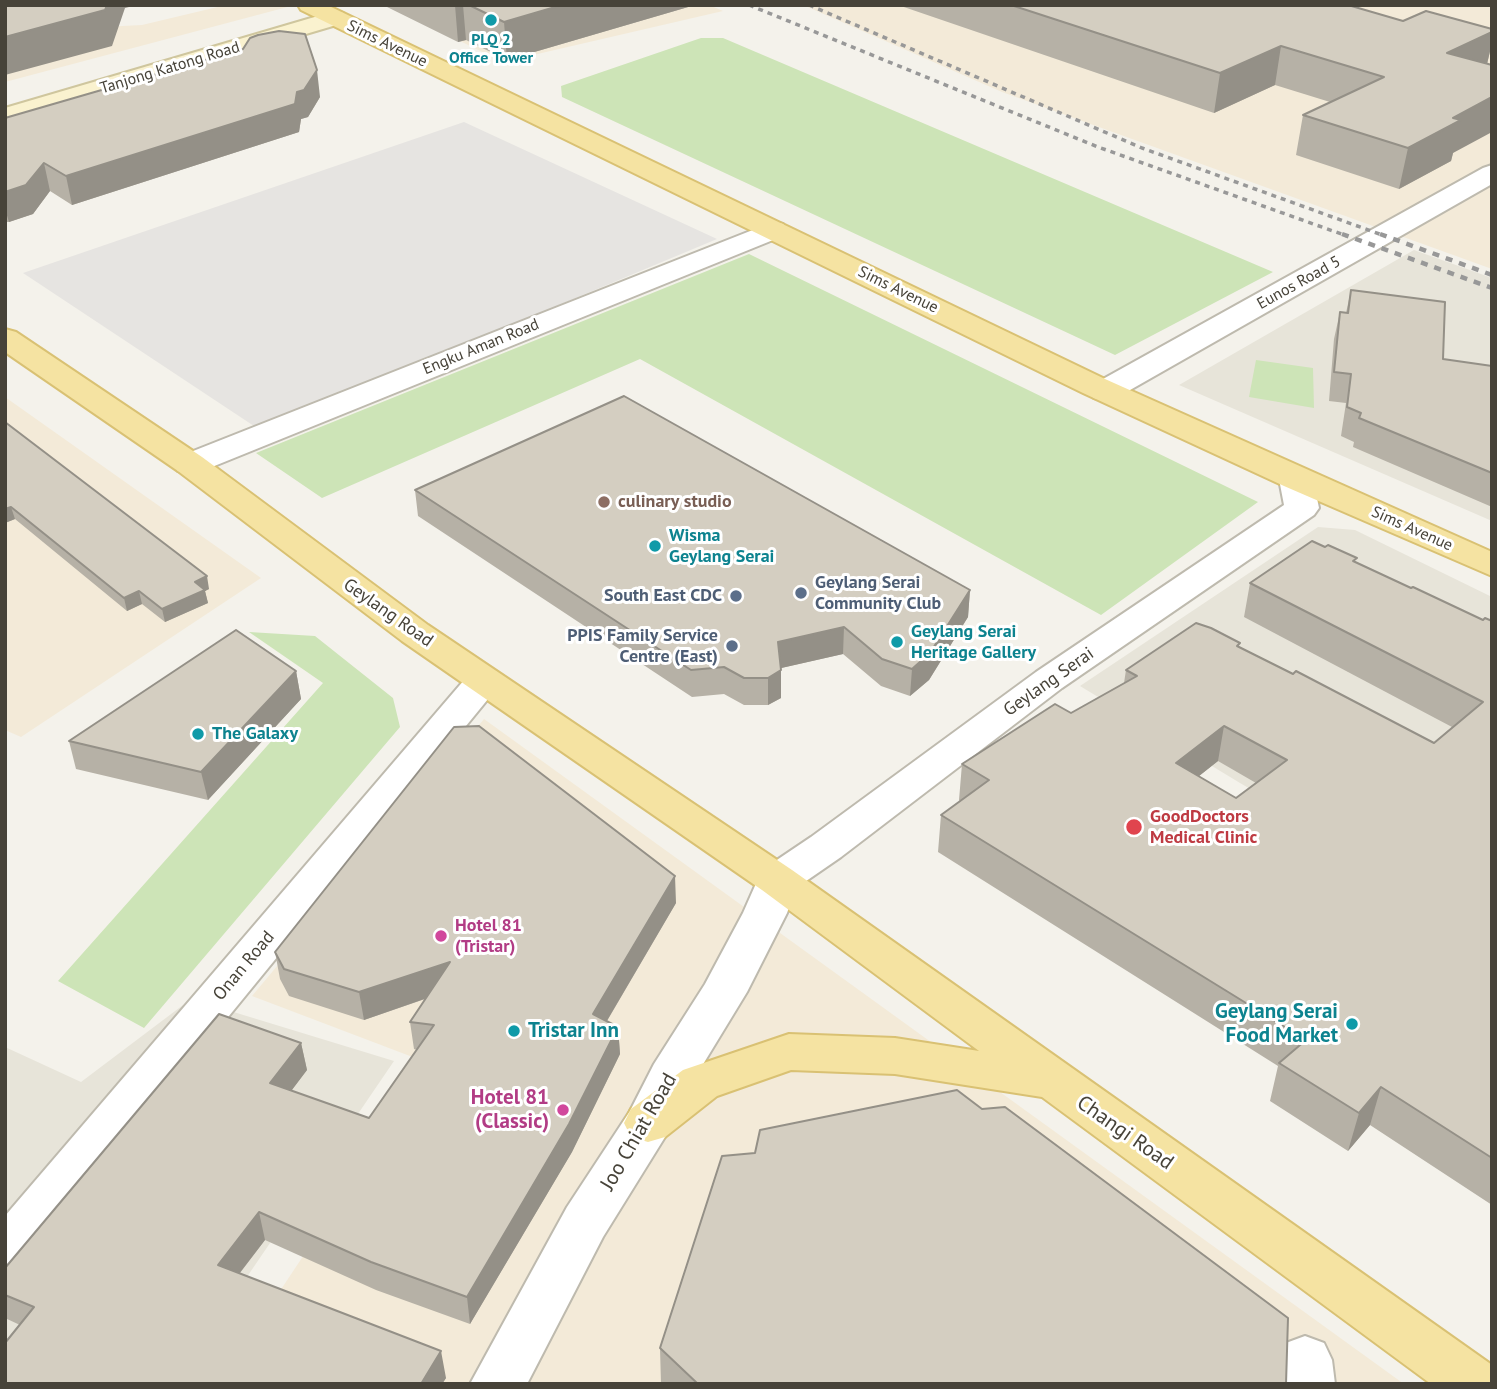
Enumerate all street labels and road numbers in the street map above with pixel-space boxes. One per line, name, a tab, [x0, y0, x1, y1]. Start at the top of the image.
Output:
street label: Sims Avenue	[344, 16, 430, 72]
street label: Tanjong Katong Road	[98, 38, 242, 98]
street label: Eunos Road 5	[1254, 252, 1344, 314]
street label: Sims Avenue	[855, 262, 941, 318]
street label: Engku Aman Road	[420, 315, 542, 379]
street label: Sims Avenue	[1368, 503, 1456, 555]
street label: Geylang Road	[339, 574, 437, 652]
street label: Geylang Serai	[1000, 643, 1098, 721]
street label: Onan Road	[209, 927, 279, 1005]
street label: Joo Chiat Road	[595, 1069, 683, 1195]
street label: Changi Road	[1072, 1090, 1178, 1176]

